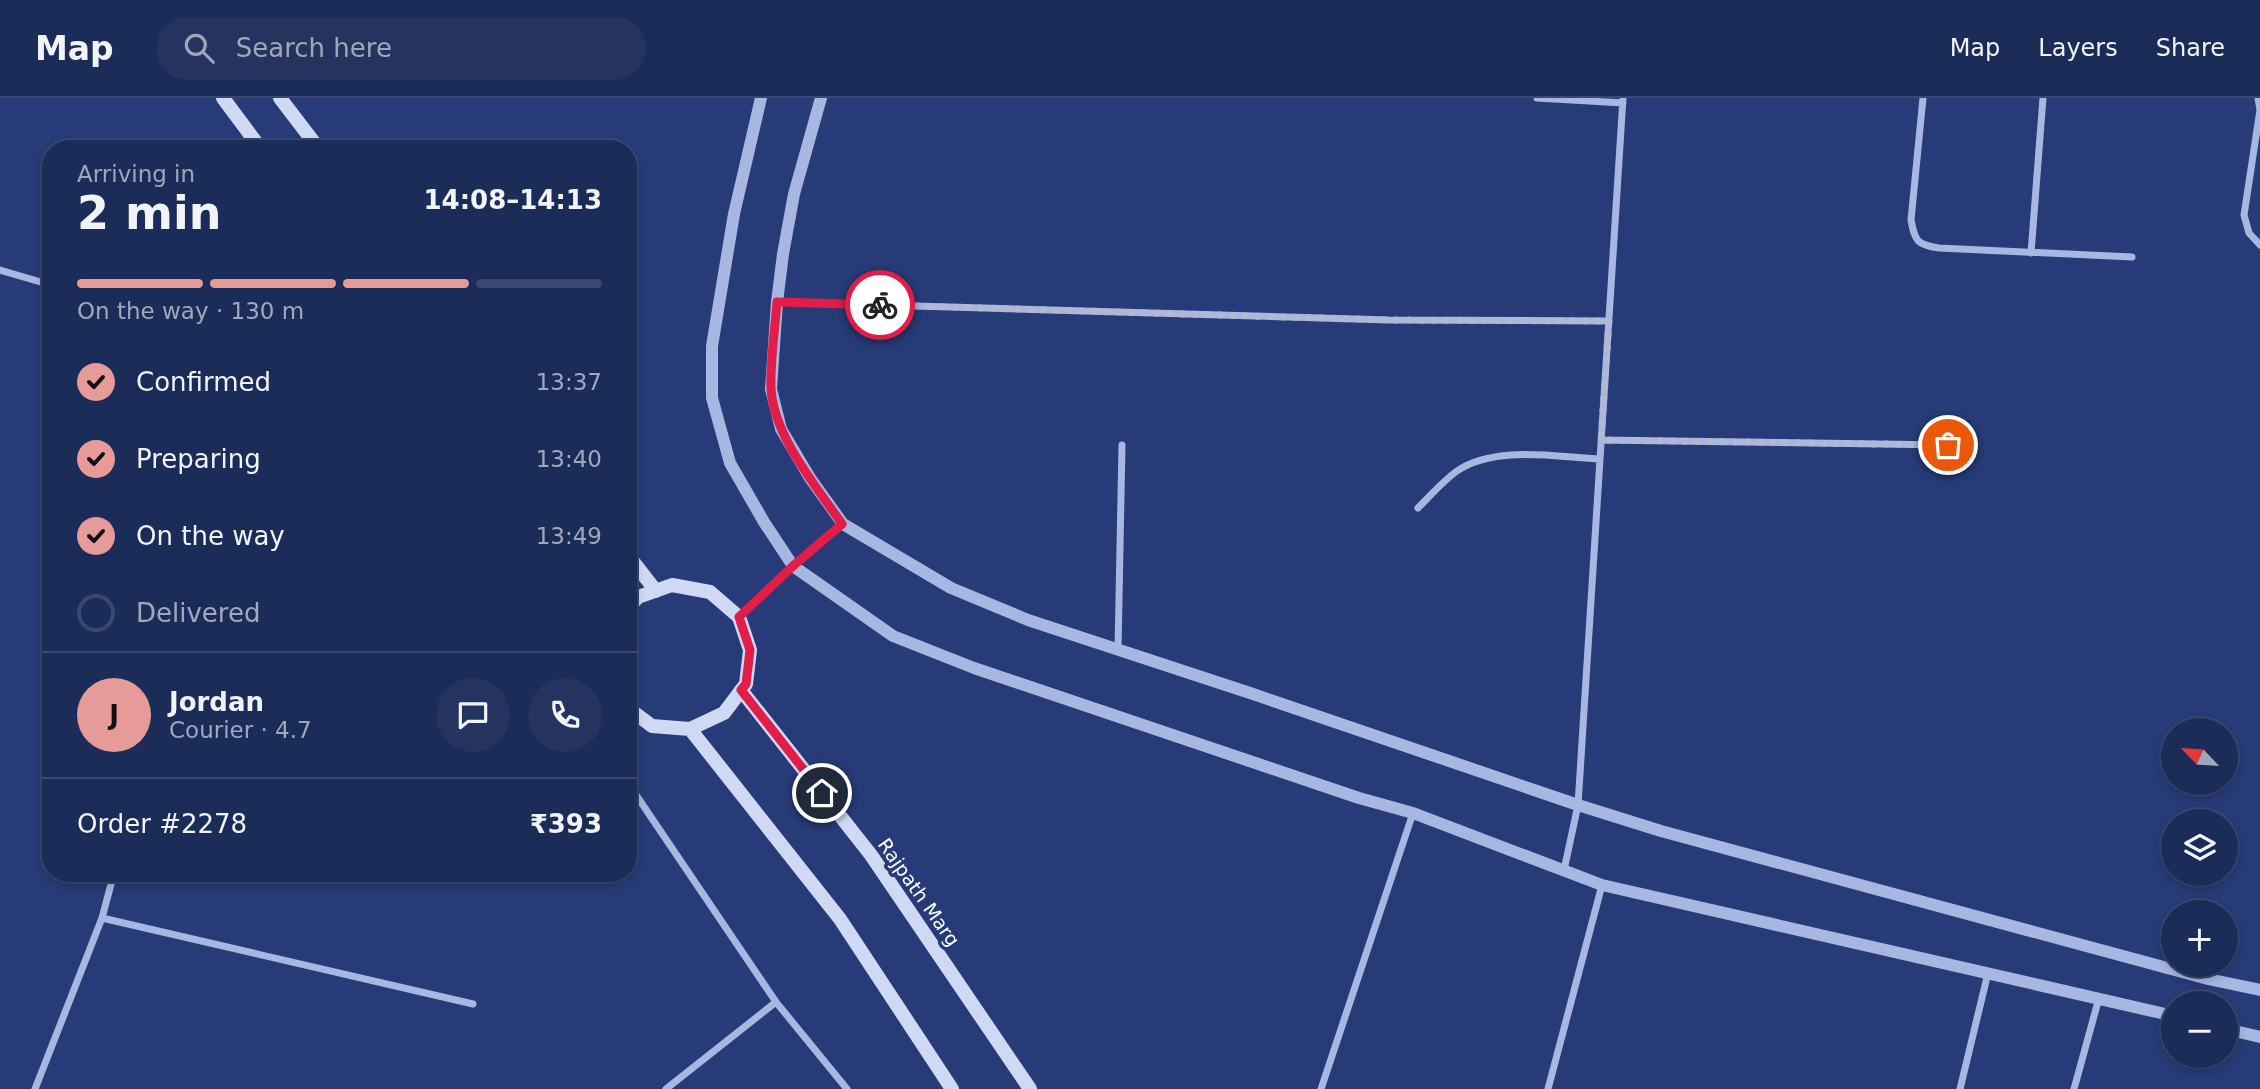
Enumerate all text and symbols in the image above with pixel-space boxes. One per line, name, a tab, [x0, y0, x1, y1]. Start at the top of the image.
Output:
search box	[156, 17, 646, 80]
text: Map	[35, 29, 114, 68]
icon: search	[180, 29, 218, 67]
text: Search here	[236, 33, 392, 63]
text: Map	[1950, 34, 2000, 62]
text: Layers	[2038, 34, 2118, 62]
text: Share	[2156, 34, 2225, 62]
text: Arriving in	[77, 161, 195, 187]
text: 14:08–14:13	[423, 185, 602, 215]
text: 2 min	[77, 186, 221, 240]
courier	[845, 270, 915, 340]
icon: bike	[861, 286, 899, 324]
text: On the way · 130 m	[77, 298, 304, 324]
icon: check	[77, 363, 115, 401]
text: Confirmed	[136, 367, 271, 397]
text: 13:37	[536, 369, 602, 395]
pin	[1918, 415, 1978, 475]
icon: bag	[1929, 426, 1967, 464]
icon: check	[77, 440, 115, 478]
text: Preparing	[136, 444, 261, 474]
text: 13:40	[536, 446, 602, 472]
icon: check	[77, 517, 115, 555]
text: On the way	[136, 521, 285, 551]
text: 13:49	[536, 523, 602, 549]
text: Delivered	[136, 598, 260, 628]
button: chat	[436, 678, 510, 752]
button: phone	[528, 678, 602, 752]
text: Jordan	[169, 687, 264, 717]
text: J	[109, 700, 119, 730]
text: Courier · 4.7	[169, 717, 312, 743]
north arrow	[2161, 718, 2238, 794]
map controls	[2161, 718, 2238, 1068]
pin	[792, 763, 852, 823]
icon: home	[803, 774, 841, 812]
text: Order #2278	[77, 809, 247, 839]
text: ₹393	[530, 809, 602, 839]
button: layers	[2161, 809, 2238, 886]
street label: Rajpath Marg	[874, 834, 964, 950]
button: +	[2161, 900, 2238, 977]
button: −	[2161, 991, 2238, 1068]

